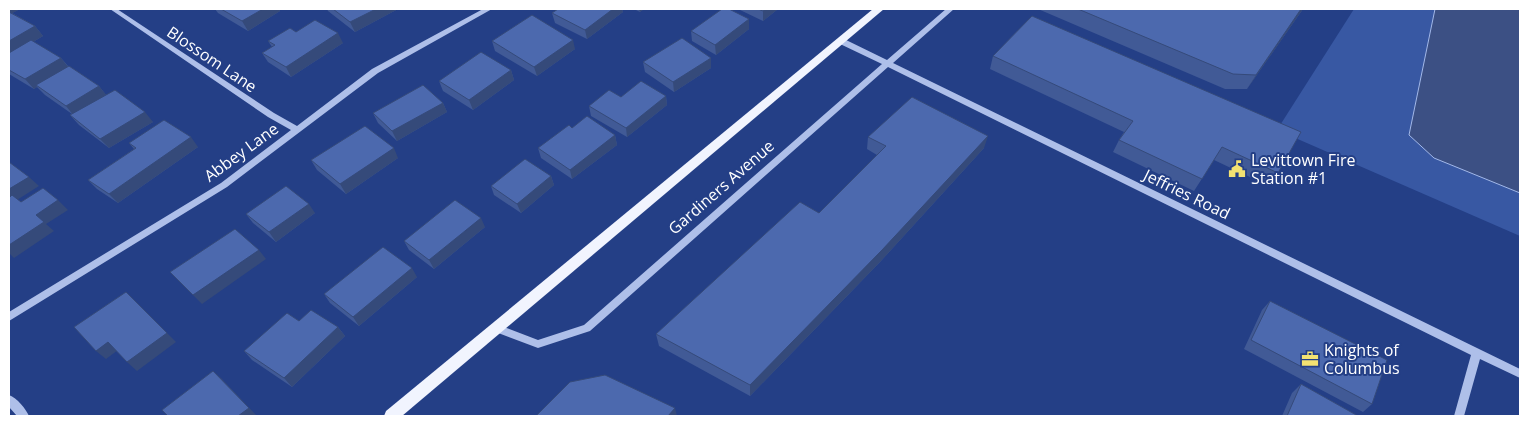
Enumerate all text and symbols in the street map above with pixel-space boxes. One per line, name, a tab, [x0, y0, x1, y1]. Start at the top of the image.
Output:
street label: Blossom Lane	[163, 21, 261, 97]
street label: Abbey Lane	[199, 118, 283, 186]
street label: Gardiners Avenue	[663, 135, 779, 239]
place label: Levittown Fire Station #1	[1251, 149, 1356, 189]
public building icon: Levittown Fire Station #1	[1227, 159, 1247, 179]
street label: Jeffries Road	[1138, 163, 1234, 224]
place label: Knights of Columbus	[1324, 339, 1400, 379]
office icon: Knights of Columbus	[1300, 349, 1320, 369]

